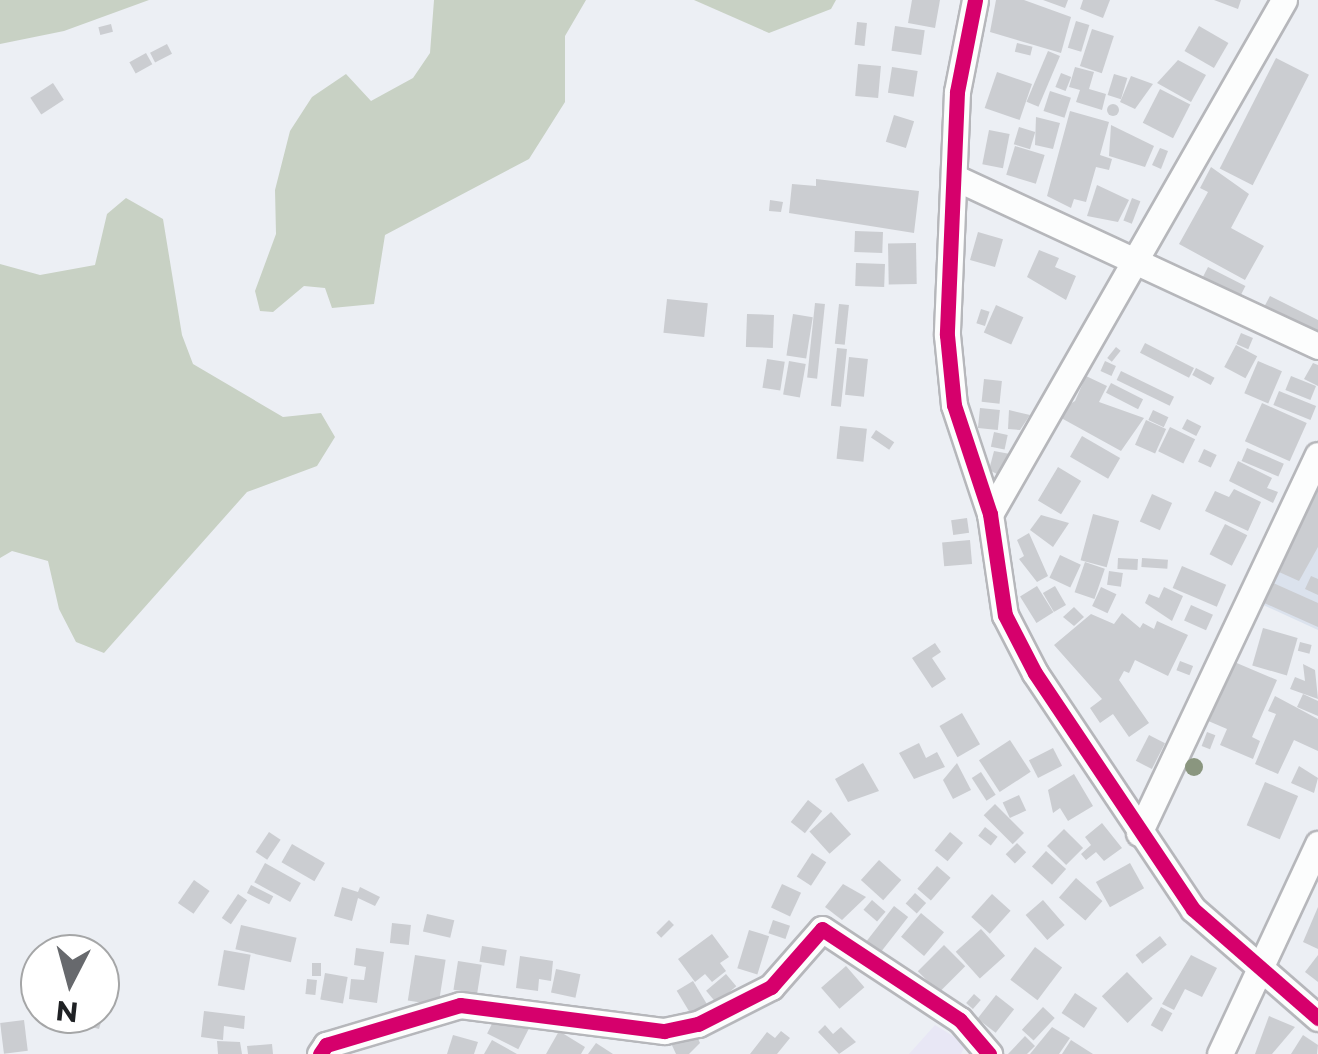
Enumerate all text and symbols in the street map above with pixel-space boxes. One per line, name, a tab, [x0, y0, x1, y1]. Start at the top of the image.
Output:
north arrow	[20, 934, 120, 1034]
text: N	[54, 994, 80, 1030]

